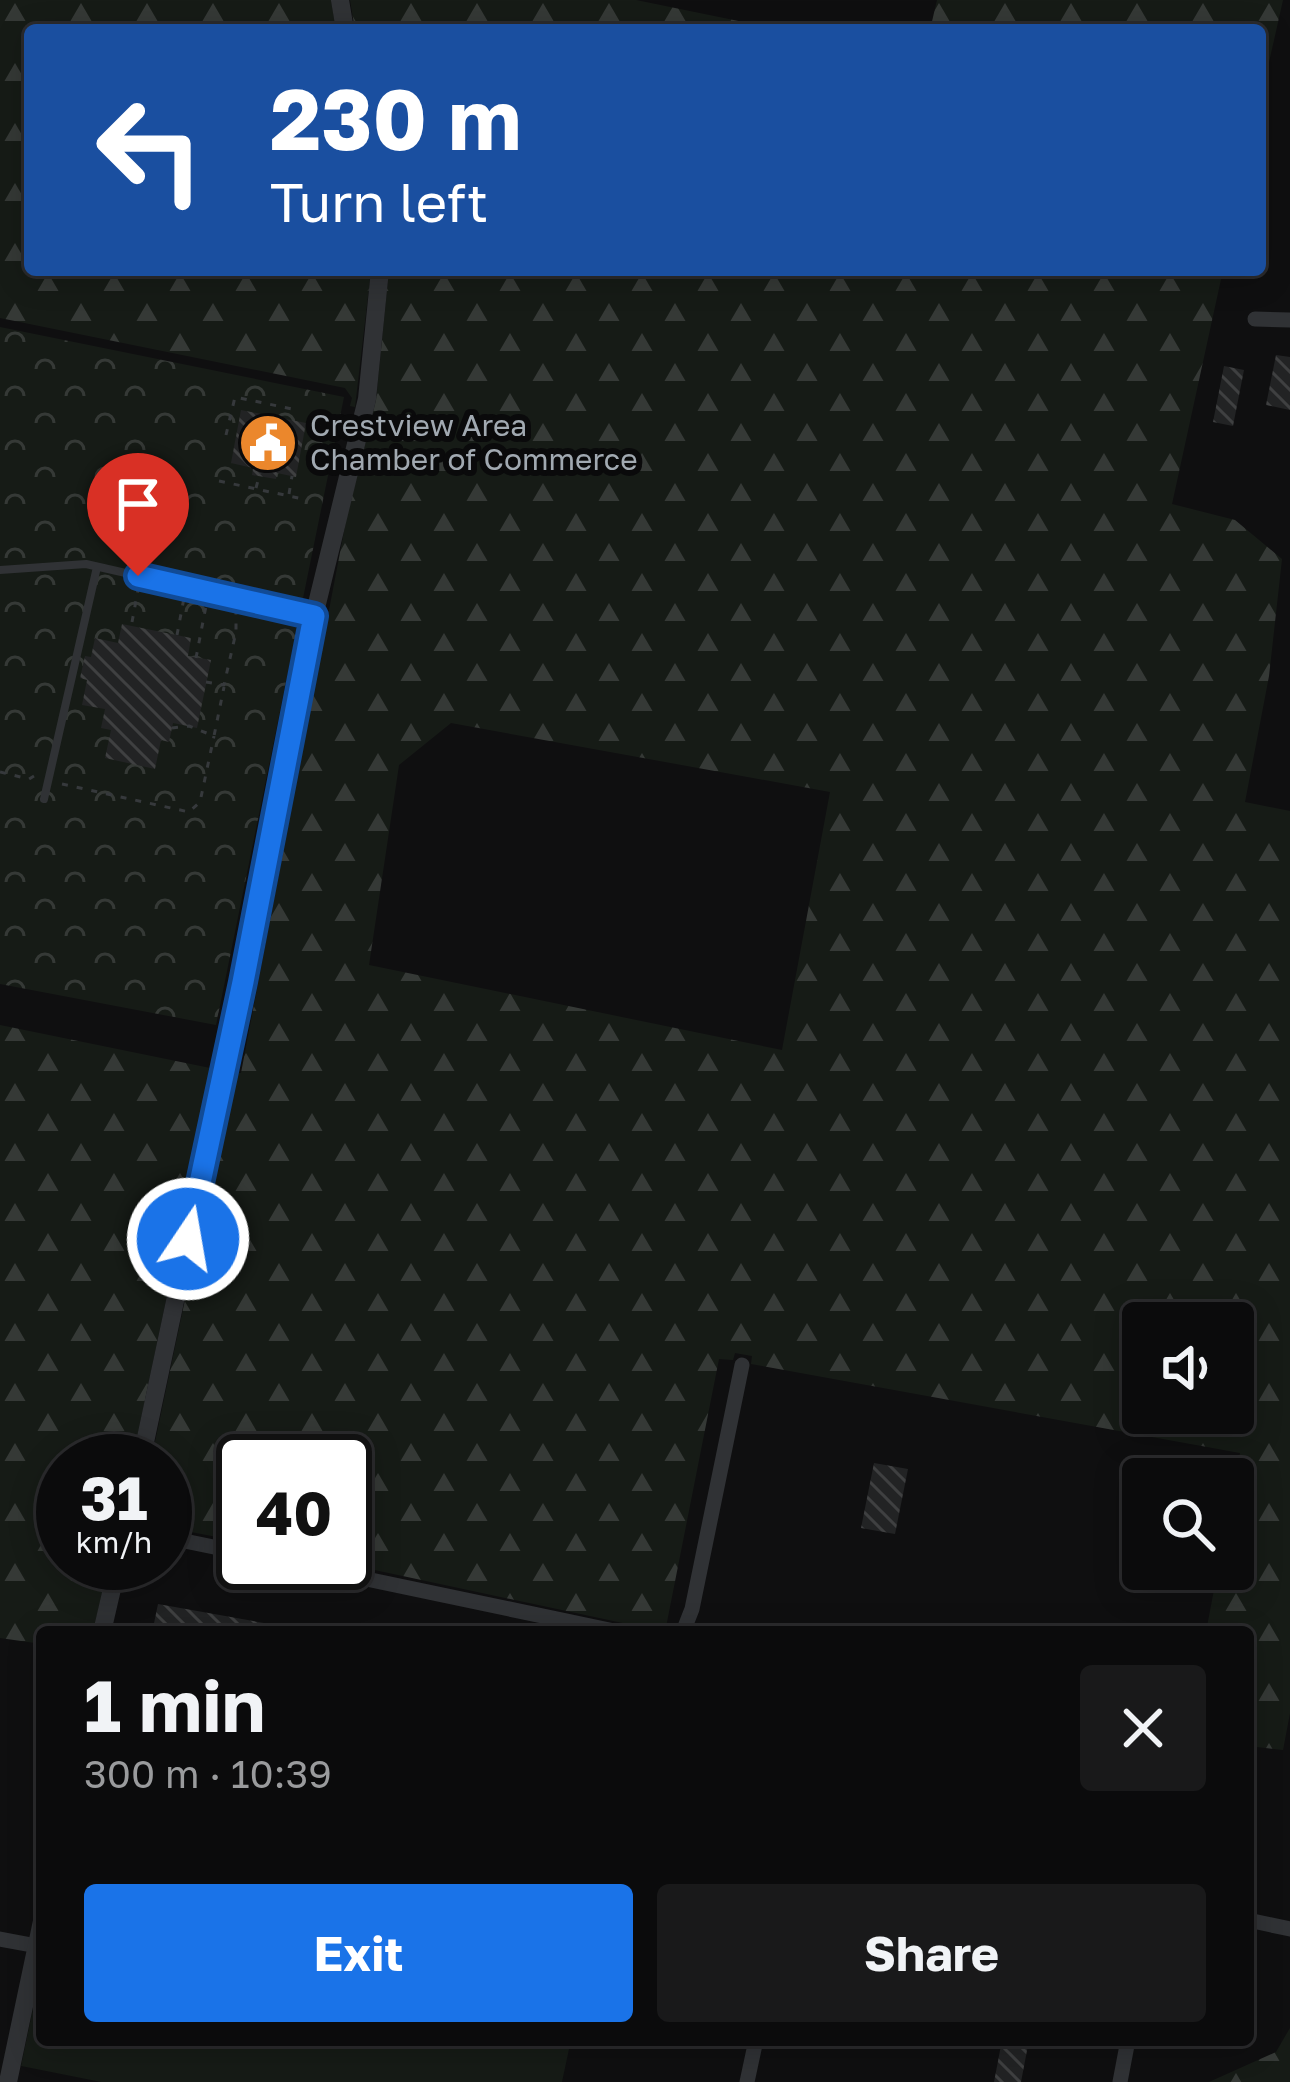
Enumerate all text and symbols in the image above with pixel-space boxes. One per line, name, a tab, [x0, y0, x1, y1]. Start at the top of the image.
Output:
text: 230 m	[270, 68, 522, 168]
icon: left	[72, 72, 228, 228]
text: Turn left	[270, 169, 488, 234]
place label: Crestview Area Chamber of Commerce	[310, 407, 638, 477]
public building icon: Crestview Area Chamber of Commerce	[237, 412, 299, 474]
pin	[87, 453, 189, 576]
icon: arrive	[105, 471, 171, 537]
position arrow	[125, 1176, 251, 1302]
map controls	[1122, 1302, 1254, 1590]
button: sound	[1122, 1302, 1254, 1434]
speed limit sign: 40	[216, 1434, 372, 1590]
button: search	[1122, 1458, 1254, 1590]
text: 31	[80, 1461, 148, 1533]
text: km/h	[76, 1524, 152, 1560]
text: 1 min	[84, 1661, 265, 1748]
button: close	[1080, 1665, 1206, 1791]
text: 300 m · 10:39	[84, 1750, 332, 1797]
button: Exit	[84, 1884, 633, 2022]
button: Share	[657, 1884, 1206, 2022]

